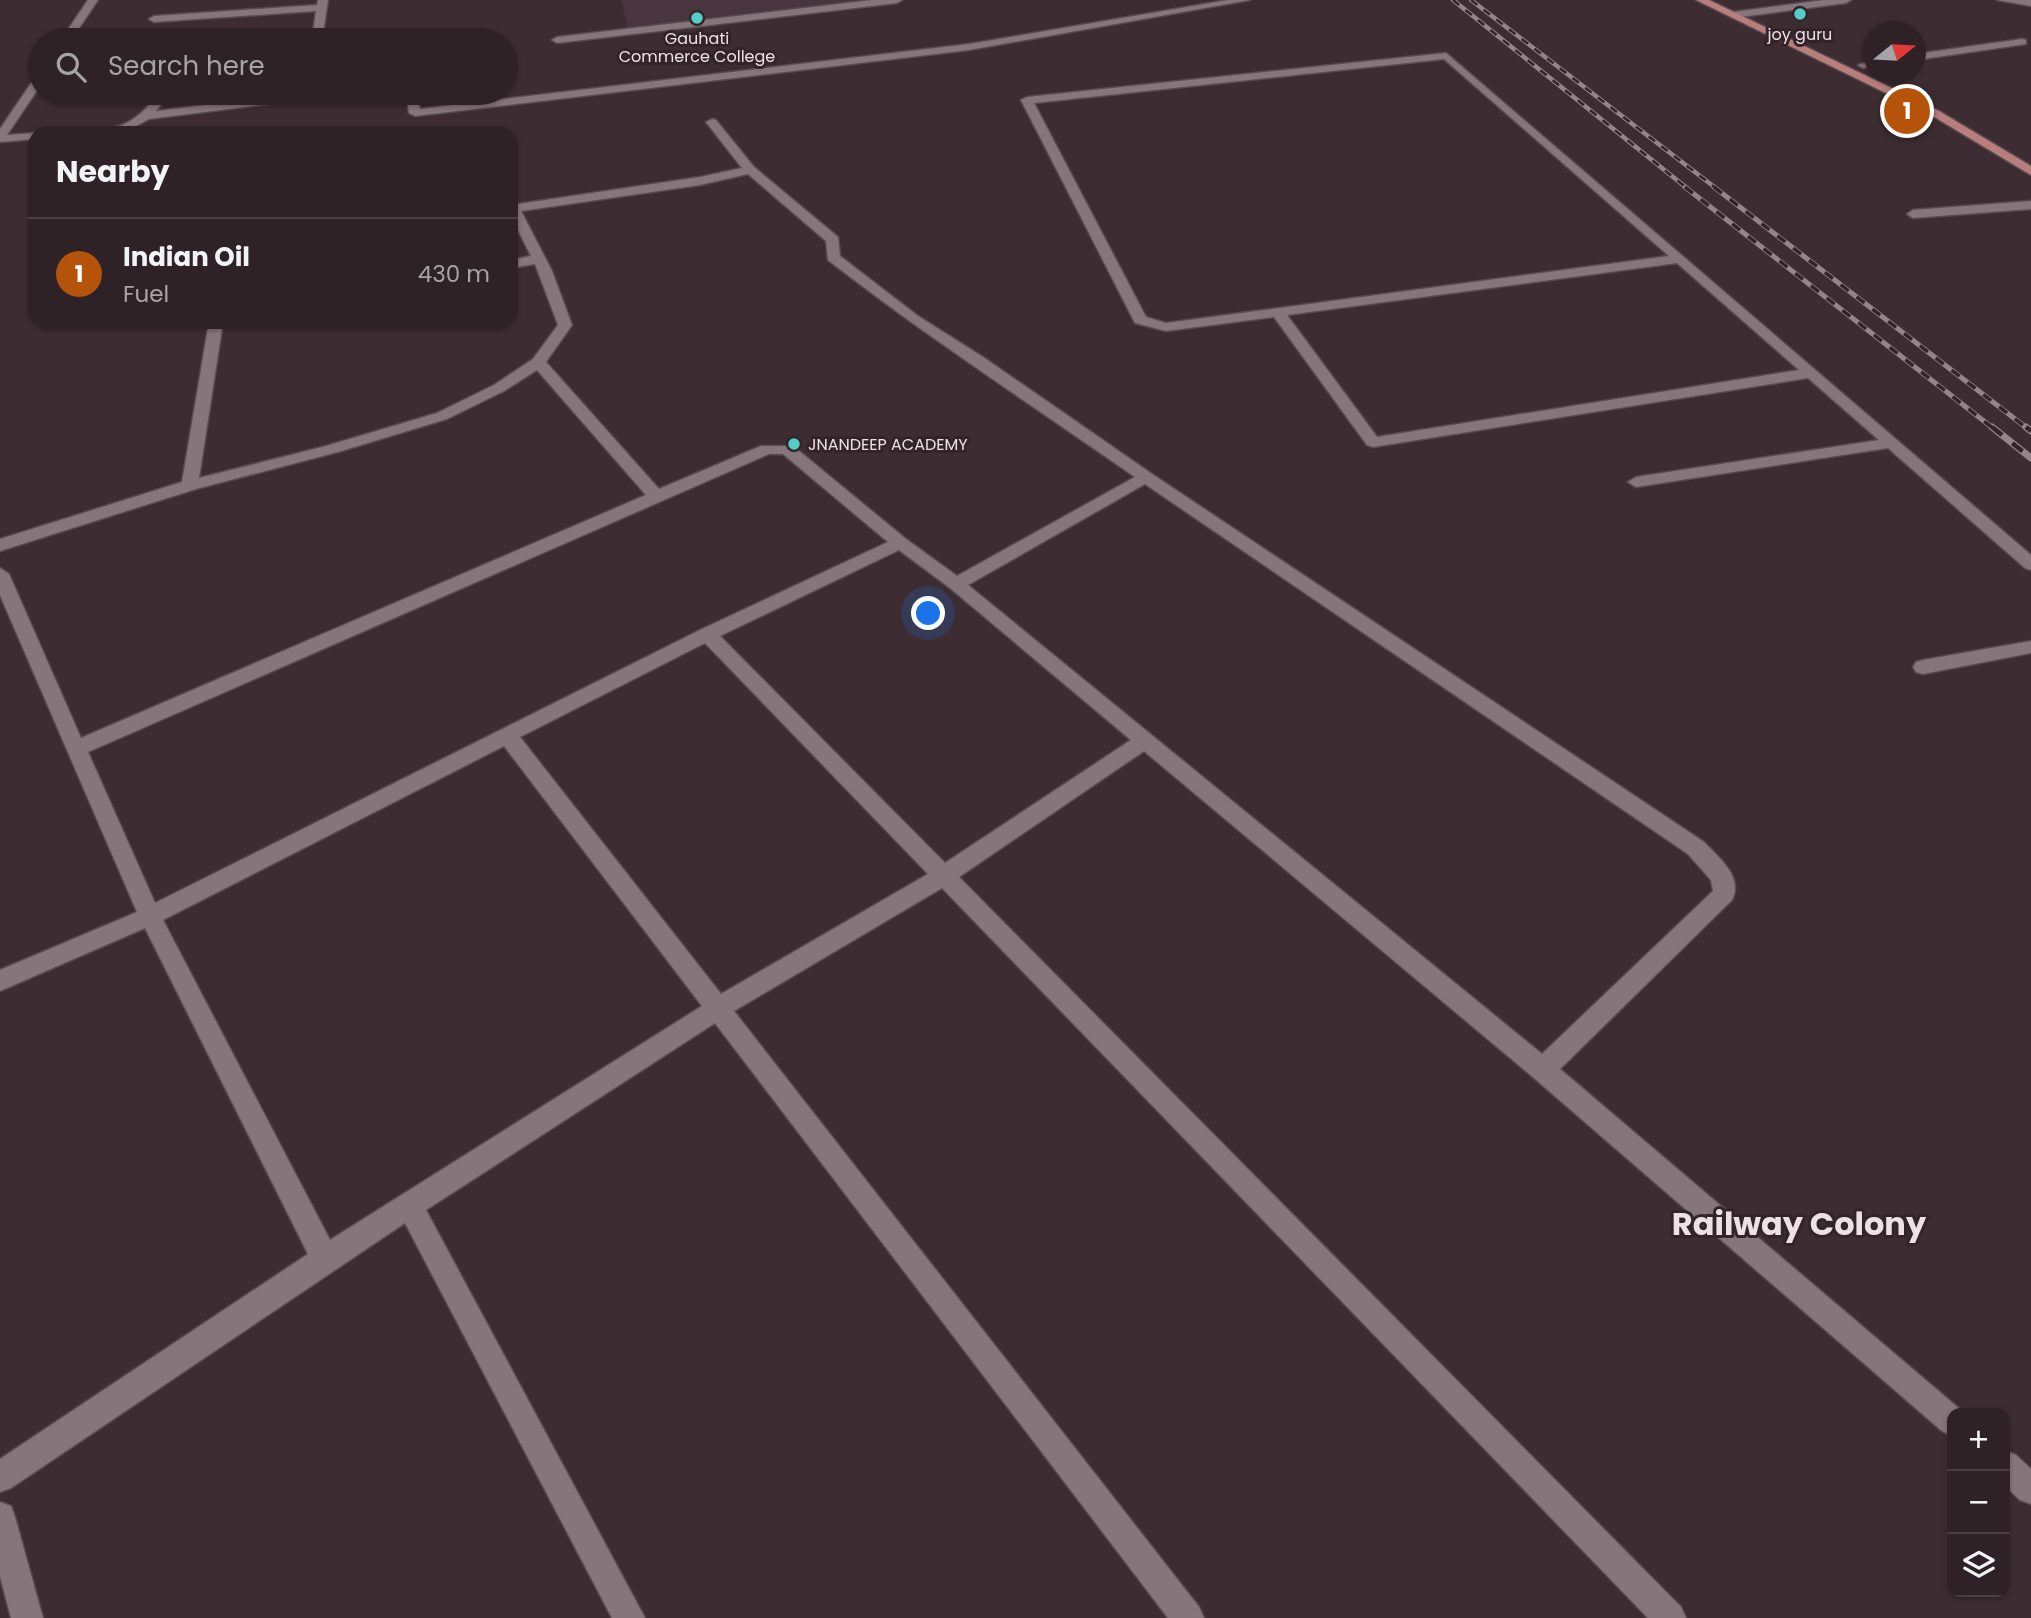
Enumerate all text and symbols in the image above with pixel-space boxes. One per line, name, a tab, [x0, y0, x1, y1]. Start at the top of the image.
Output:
marker: joy guru	[1792, 6, 1808, 22]
marker: Gauhati Commerce College	[689, 10, 705, 26]
north arrow	[1863, 21, 1926, 84]
place label: joy guru	[1767, 23, 1832, 46]
place label: Gauhati Commerce College	[619, 27, 775, 68]
search box	[28, 28, 518, 105]
icon: search	[52, 48, 90, 86]
text: Search here	[108, 48, 265, 84]
pin: 1	[1884, 85, 1930, 137]
text: Nearby	[56, 150, 170, 193]
text: Indian Oil	[123, 239, 250, 275]
text: 1	[75, 258, 83, 290]
text: 430 m	[418, 258, 490, 290]
text: Fuel	[123, 278, 169, 310]
place label: JNANDEEP ACADEMY	[808, 433, 968, 456]
marker: JNANDEEP ACADEMY	[786, 436, 802, 452]
your location	[911, 596, 945, 630]
district label: Railway Colony	[1672, 1201, 1927, 1246]
map controls	[1947, 1408, 2010, 1597]
button: +	[1947, 1408, 2010, 1471]
button: −	[1947, 1471, 2010, 1534]
button: layers	[1947, 1534, 2010, 1597]

